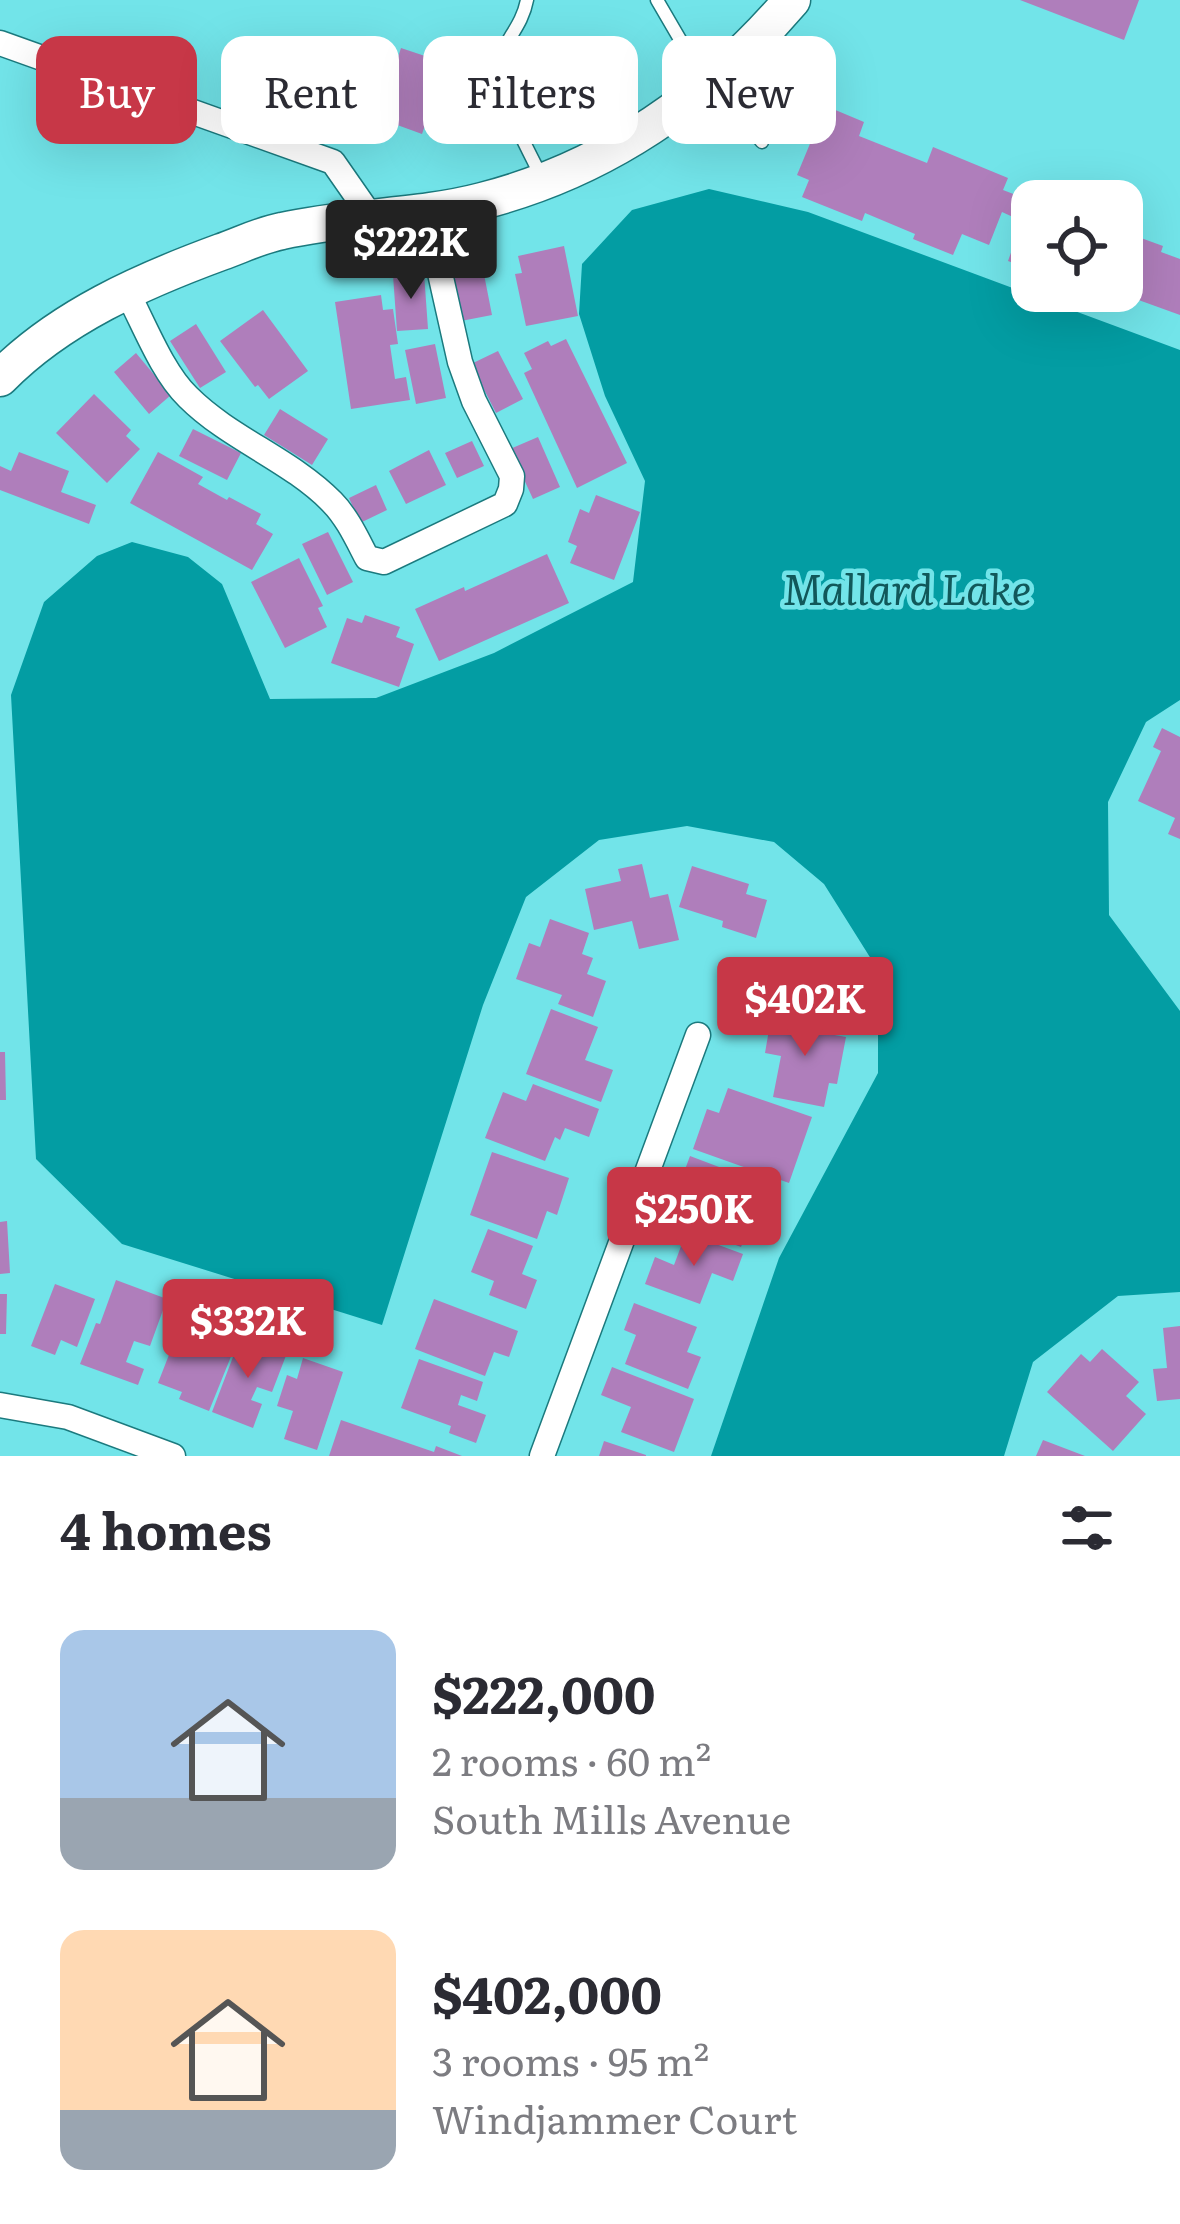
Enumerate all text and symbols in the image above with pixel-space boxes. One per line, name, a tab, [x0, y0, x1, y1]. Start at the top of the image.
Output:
chip: Buy	[36, 36, 197, 144]
chip: Rent	[221, 36, 399, 144]
chip: Filters	[423, 36, 638, 144]
chip: New	[662, 36, 836, 144]
map controls	[1011, 180, 1143, 312]
button: locate	[1011, 180, 1143, 312]
pin: $222K	[327, 200, 495, 302]
text: $222K	[353, 210, 469, 268]
water label: Mallard Lake	[782, 556, 1032, 618]
pin: $402K	[721, 957, 889, 1059]
text: $402K	[744, 967, 866, 1025]
pin: $250K	[610, 1167, 778, 1269]
text: $250K	[634, 1177, 754, 1235]
pin: $332K	[164, 1279, 332, 1381]
text: $332K	[190, 1289, 306, 1347]
text: 4 homes	[60, 1490, 272, 1566]
icon: filters	[1054, 1495, 1120, 1561]
text: $222,000	[432, 1654, 655, 1730]
icon: home	[156, 1678, 300, 1822]
text: 2 rooms · 60 m²	[432, 1730, 711, 1788]
text: South Mills Avenue	[432, 1788, 791, 1846]
text: $402,000	[432, 1954, 662, 2030]
icon: home	[156, 1978, 300, 2122]
text: 3 rooms · 95 m²	[432, 2030, 709, 2088]
text: Windjammer Court	[432, 2088, 797, 2146]

